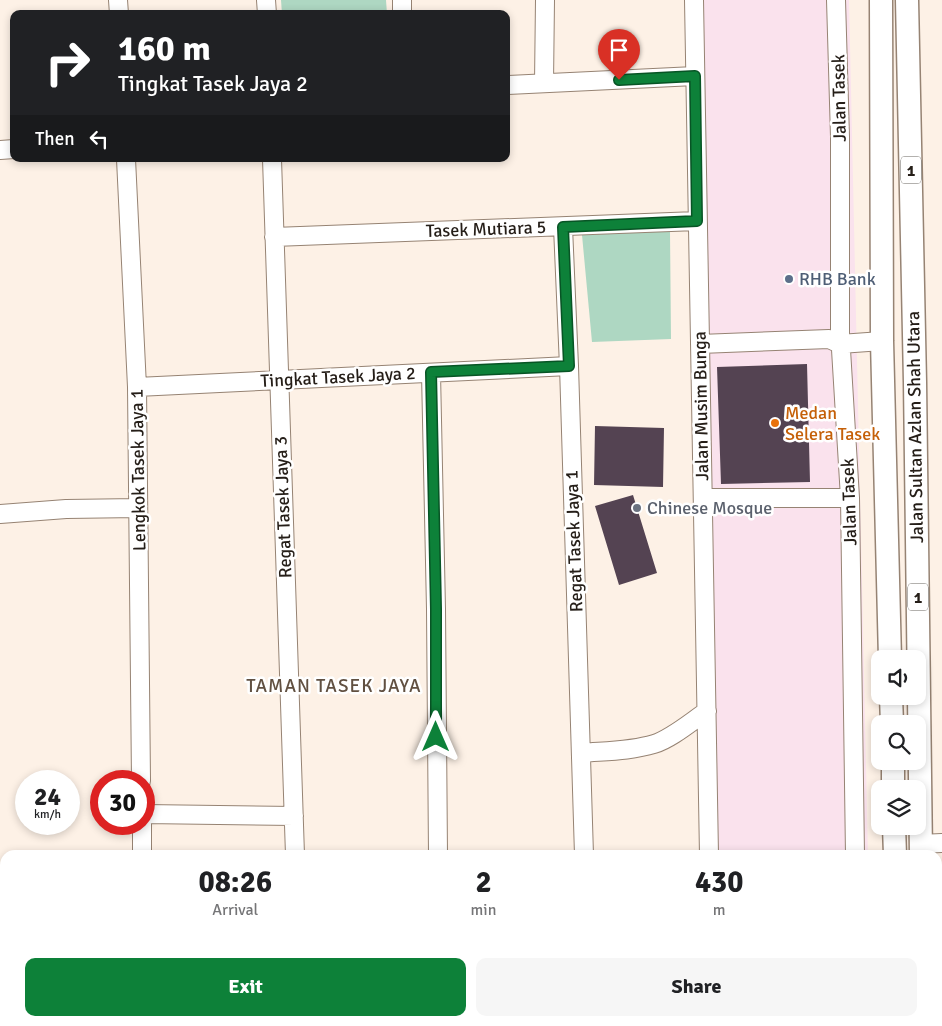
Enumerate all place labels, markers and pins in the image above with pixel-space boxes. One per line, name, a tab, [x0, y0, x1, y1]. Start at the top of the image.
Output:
pin	[598, 29, 640, 80]
place label: RHB Bank	[799, 268, 876, 290]
marker: RHB Bank	[783, 273, 795, 285]
place label: Medan Selera Tasek	[785, 402, 880, 445]
marker: Medan Selera Tasek	[769, 417, 781, 429]
place label: Chinese Mosque	[647, 497, 772, 519]
marker: Chinese Mosque	[631, 502, 643, 514]

